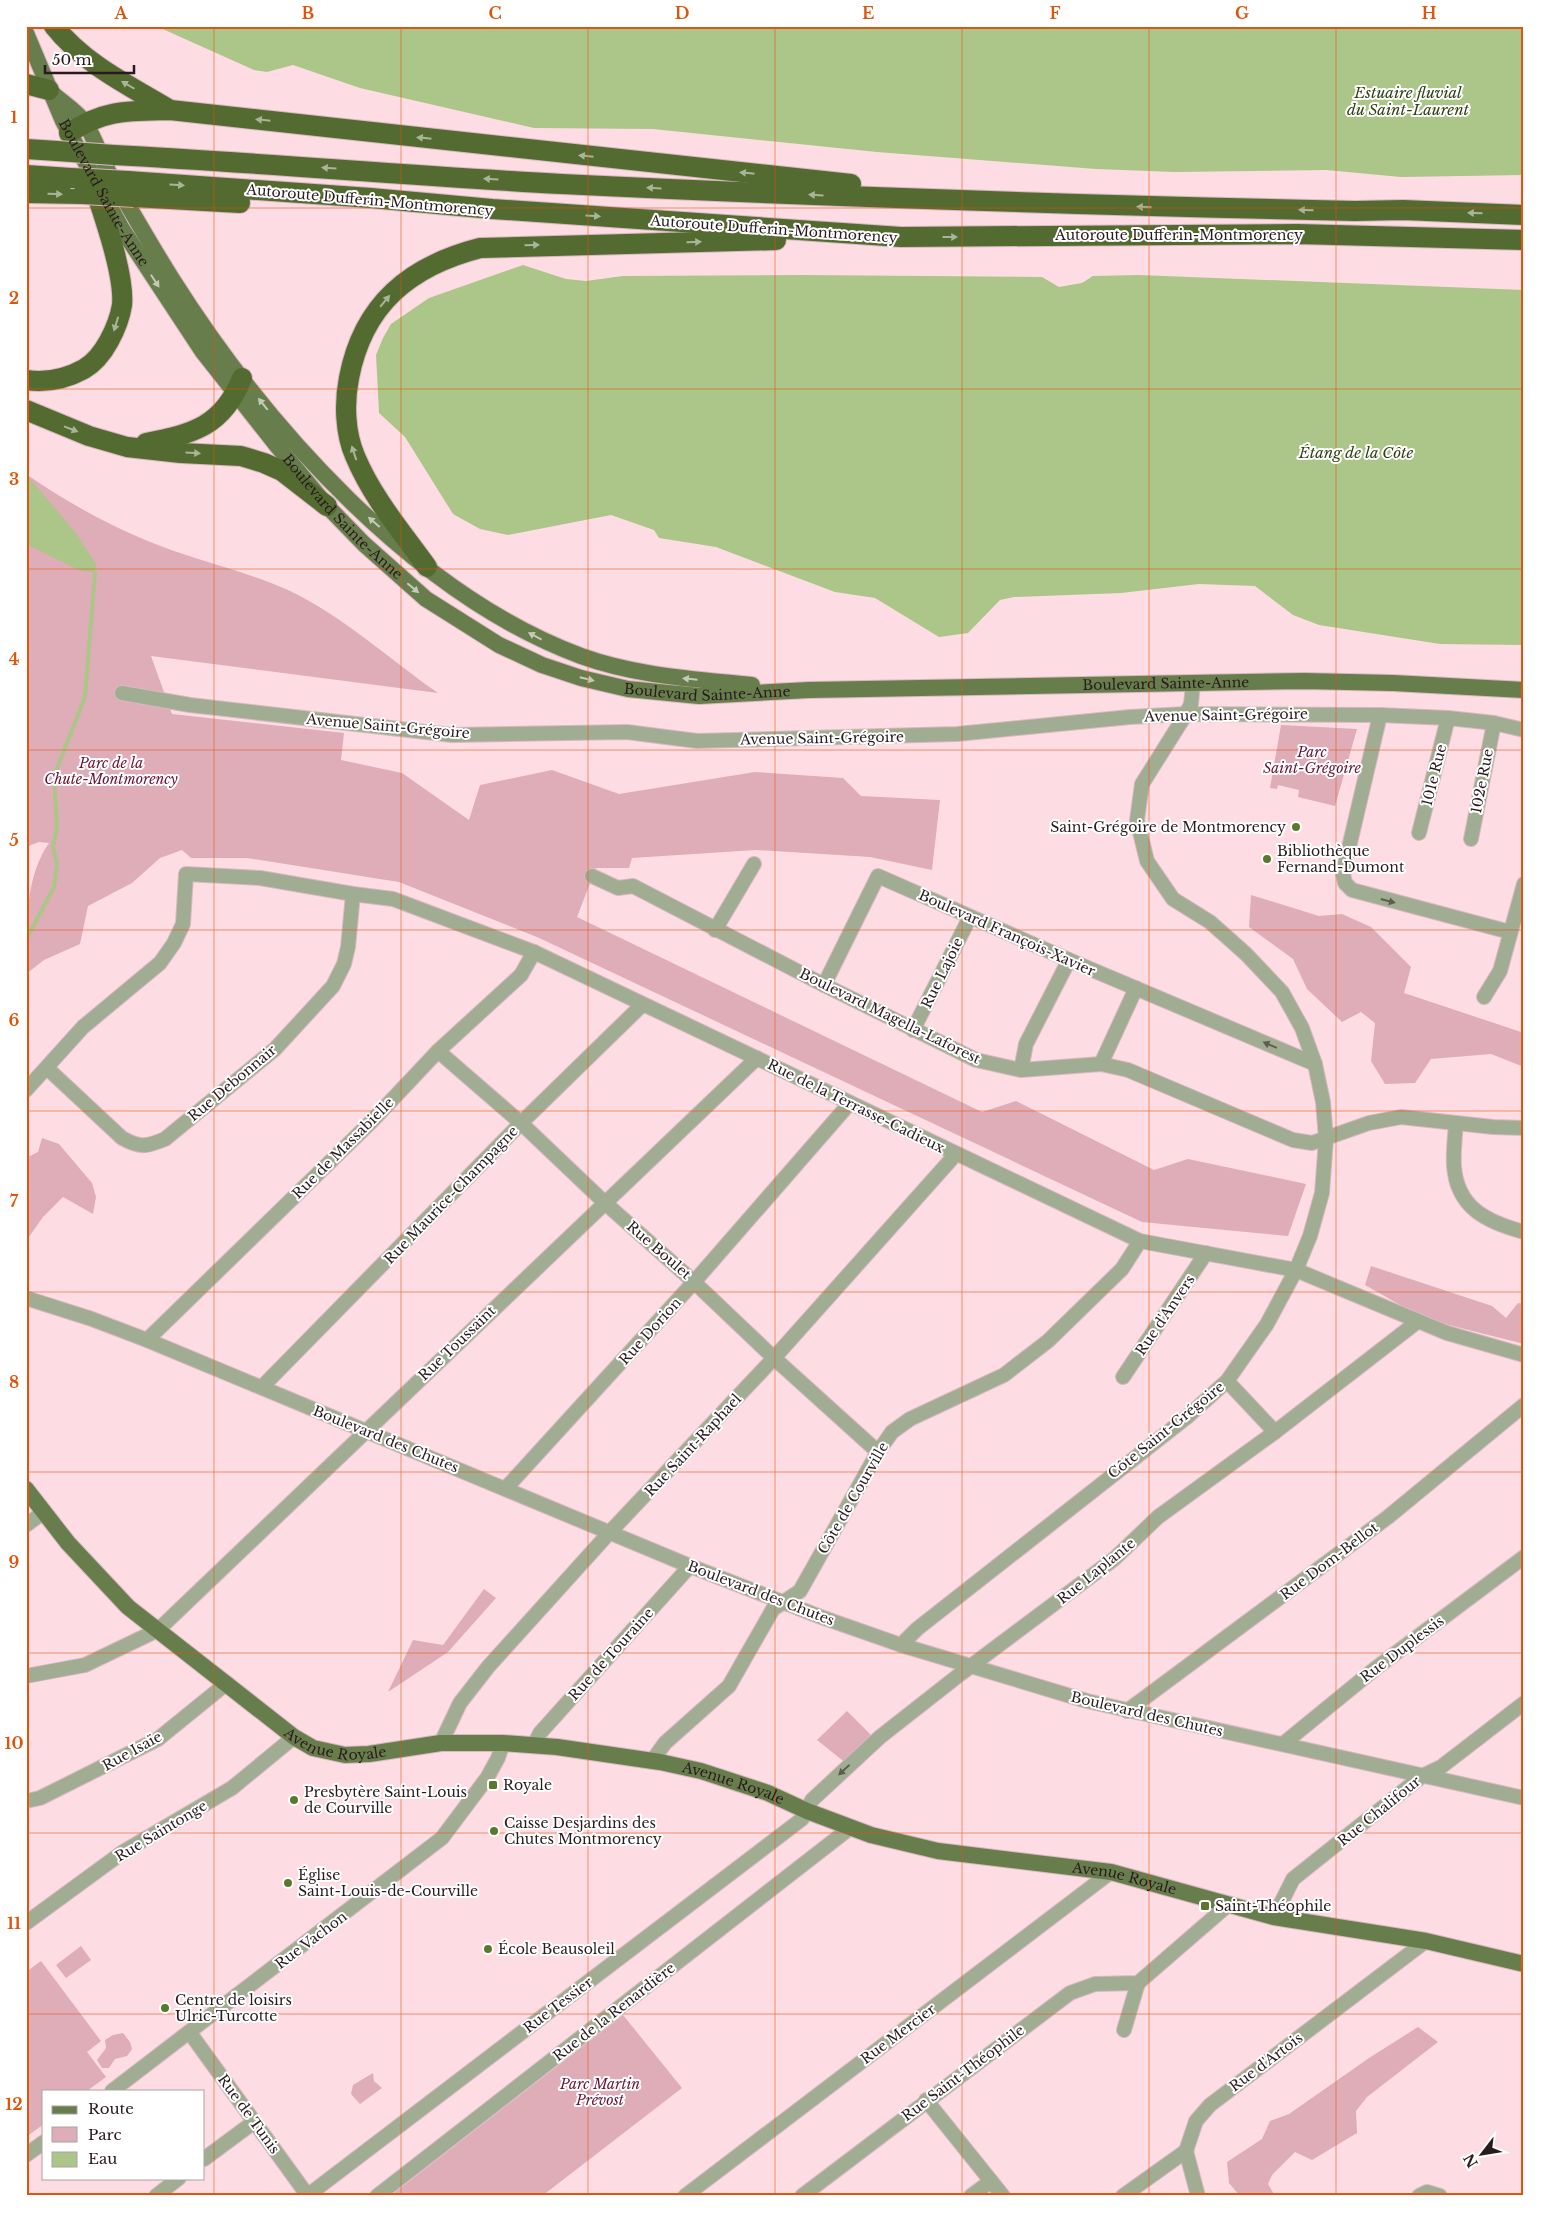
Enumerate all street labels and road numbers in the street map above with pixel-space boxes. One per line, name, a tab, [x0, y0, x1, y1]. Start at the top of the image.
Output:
street label: Boulevard Sainte-Anne	[55, 116, 153, 270]
street label: Autoroute Dufferin-Montmorency	[245, 180, 494, 220]
street label: Autoroute Dufferin-Montmorency	[649, 211, 898, 247]
street label: Autoroute Dufferin-Montmorency	[1054, 226, 1303, 244]
street label: Boulevard Sainte-Anne	[279, 450, 407, 583]
street label: Boulevard Sainte-Anne	[1082, 673, 1249, 694]
street label: Boulevard Sainte-Anne	[623, 680, 791, 705]
street label: Avenue Saint-Grégoire	[1143, 705, 1308, 725]
street label: Avenue Saint-Grégoire	[305, 710, 470, 742]
street label: Avenue Saint-Grégoire	[739, 728, 904, 748]
street label: 101e Rue	[1418, 742, 1450, 808]
street label: 102e Rue	[1467, 747, 1497, 815]
street label: Boulevard François-Xavier	[916, 886, 1098, 980]
street label: Rue Lajoie	[917, 935, 967, 1011]
street label: Boulevard Magella-Laforest	[797, 964, 984, 1068]
street label: Rue Debonnair	[184, 1041, 280, 1125]
street label: Rue de la Terrasse-Cadieux	[764, 1055, 948, 1157]
street label: Rue de Massabielle	[288, 1093, 398, 1203]
street label: Rue Maurice-Champagne	[380, 1122, 522, 1268]
street label: Rue Boulet	[623, 1217, 695, 1283]
street label: Rue d'Anvers	[1131, 1271, 1199, 1359]
street label: Rue Dorion	[615, 1293, 685, 1368]
street label: Rue Toussaint	[415, 1301, 500, 1384]
street label: Côte Saint-Grégoire	[1104, 1378, 1228, 1482]
street label: Rue Saint-Raphael	[641, 1390, 745, 1500]
street label: Boulevard des Chutes	[310, 1402, 462, 1476]
street label: Côte de Courville	[814, 1439, 892, 1557]
street label: Rue Dom-Bellot	[1277, 1518, 1382, 1604]
street label: Rue Laplante	[1053, 1534, 1139, 1608]
street label: Boulevard des Chutes	[685, 1557, 837, 1629]
street label: Rue de Touraine	[565, 1604, 657, 1704]
street label: Rue Duplessis	[1357, 1612, 1447, 1686]
street label: Boulevard des Chutes	[1069, 1688, 1225, 1740]
street label: Avenue Royale	[280, 1723, 388, 1765]
street label: Rue Isaïe	[99, 1727, 165, 1775]
street label: Avenue Royale	[680, 1758, 787, 1808]
street label: Rue Chalifour	[1334, 1772, 1424, 1850]
street label: Rue Saintonge	[112, 1796, 210, 1866]
street label: Avenue Royale	[1070, 1858, 1178, 1899]
street label: Rue Vachon	[272, 1907, 351, 1973]
street label: Rue de la Renardière	[549, 1959, 679, 2065]
street label: Rue Tessier	[520, 1973, 596, 2037]
street label: Rue Mercier	[857, 2000, 939, 2068]
street label: Rue Saint-Théophile	[898, 2021, 1028, 2125]
street label: Rue d'Artois	[1226, 2029, 1306, 2095]
street label: Rue de Tunis	[214, 2071, 284, 2157]

